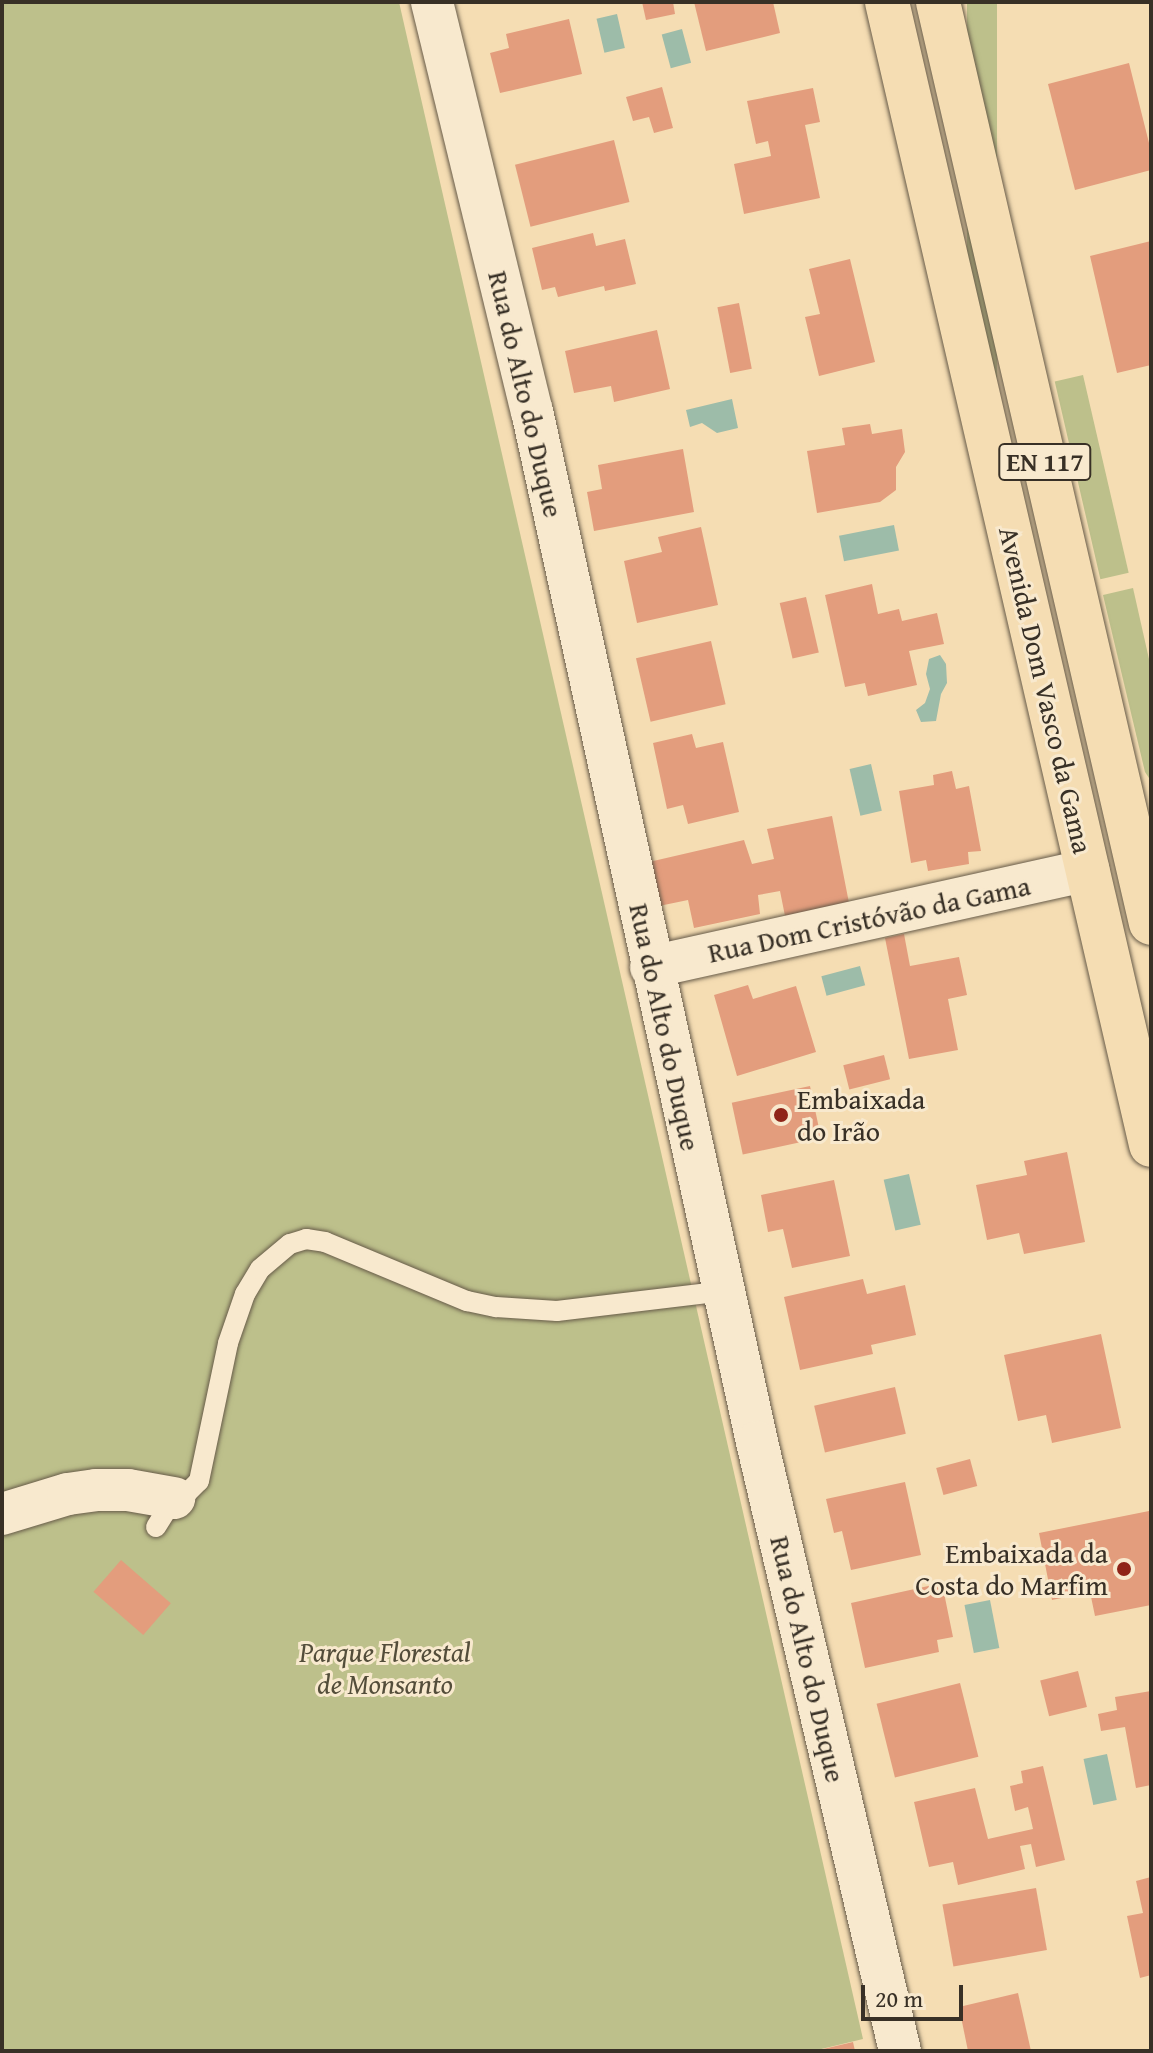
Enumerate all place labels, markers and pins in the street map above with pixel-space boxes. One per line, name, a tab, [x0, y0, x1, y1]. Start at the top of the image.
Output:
place label: Embaixada do Irão	[797, 1082, 925, 1148]
marker: Embaixada do Irão	[772, 1106, 790, 1124]
place label: Embaixada da Costa do Marfim	[915, 1536, 1108, 1602]
marker: Embaixada da Costa do Marfim	[1115, 1560, 1133, 1578]

